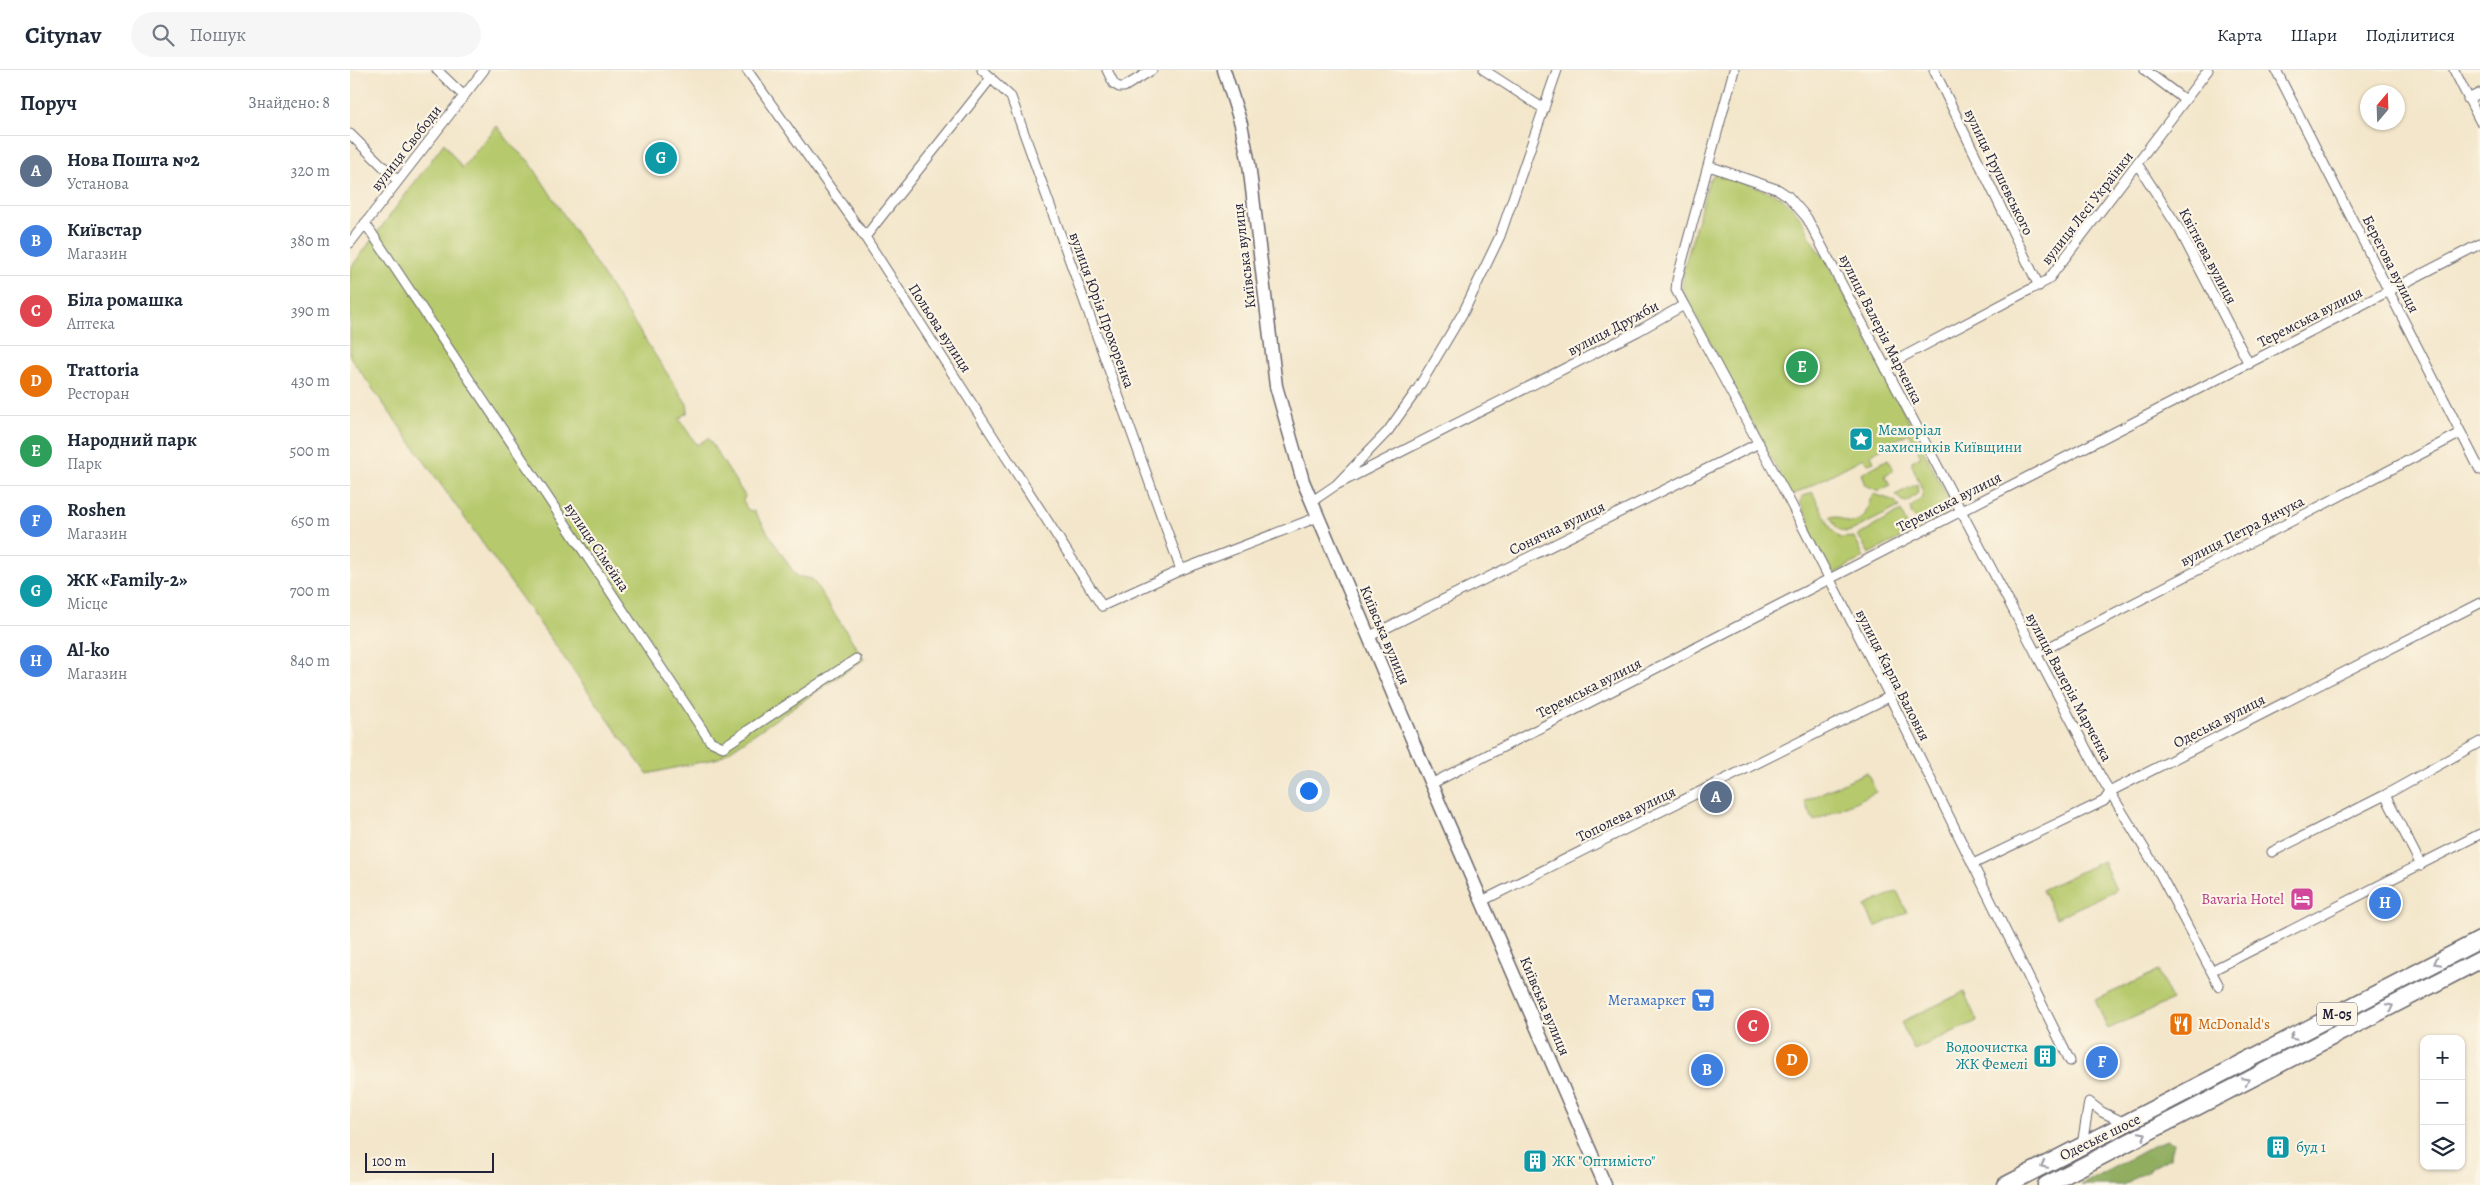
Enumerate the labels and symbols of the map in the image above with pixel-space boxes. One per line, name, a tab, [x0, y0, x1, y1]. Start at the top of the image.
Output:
north arrow	[2360, 85, 2405, 130]
street label: вулиця Свободи	[366, 101, 446, 195]
street label: вулиця Грушевського	[1960, 106, 2038, 238]
pin: G	[645, 139, 677, 177]
street label: вулиця Лесі Українки	[2036, 147, 2138, 269]
street label: Київська вулиця	[1228, 202, 1260, 310]
street label: Квітнева вулиця	[2174, 205, 2242, 307]
street label: Берегова вулиця	[2358, 212, 2424, 316]
street label: вулиця Юрія Прохоренка	[1064, 229, 1140, 391]
street label: вулиця Валерія Марченка	[1834, 251, 1928, 407]
street label: Польова вулиця	[904, 280, 976, 376]
street label: Теремська вулиця	[2254, 282, 2366, 352]
street label: вулиця Дружби	[1564, 295, 1662, 360]
pin: E	[1786, 348, 1818, 386]
place label: Меморіал захисників Київщини	[1878, 420, 2022, 457]
place icon: Меморіал захисників Київщини	[1848, 426, 1874, 452]
street label: Теремська вулиця	[1893, 467, 2005, 537]
street label: вулиця Петра Янчука	[2177, 491, 2307, 571]
street label: Сонячна вулиця	[1506, 496, 1608, 560]
street label: вулиця Сімейна	[560, 499, 634, 596]
street label: Київська вулиця	[1355, 582, 1415, 688]
street label: вулиця Карпа Валовня	[1851, 606, 1935, 744]
street label: вулиця Валерія Марченка	[2021, 609, 2117, 765]
street label: Теремська вулиця	[1533, 653, 1645, 723]
street label: Одеська вулиця	[2170, 689, 2268, 753]
your location	[1296, 778, 1322, 804]
pin: A	[1700, 778, 1732, 816]
street label: Тополева вулиця	[1573, 781, 1679, 847]
pin: H	[2369, 884, 2401, 922]
hotel icon: Bavaria Hotel	[2289, 886, 2315, 912]
place label: Bavaria Hotel	[2201, 889, 2284, 909]
street label: Київська вулиця	[1515, 953, 1575, 1059]
one-way arrow	[2433, 956, 2442, 966]
supermarket icon: Мегамаркет	[1690, 987, 1716, 1013]
place label: Мегамаркет	[1608, 990, 1686, 1010]
road number: М-05	[2317, 1002, 2357, 1026]
one-way arrow	[2385, 1003, 2394, 1013]
pin: C	[1737, 1007, 1769, 1045]
restaurant icon: McDonald's	[2168, 1011, 2194, 1037]
place label: McDonald's	[2198, 1014, 2270, 1034]
one-way arrow	[2289, 1031, 2298, 1041]
place label: Водоочистка ЖК Фемелі	[1946, 1037, 2028, 1074]
pin: D	[1776, 1041, 1808, 1079]
building icon: Водоочистка ЖК Фемелі	[2032, 1043, 2058, 1069]
pin: F	[2086, 1043, 2118, 1081]
pin: B	[1691, 1051, 1723, 1089]
one-way arrow	[2240, 1077, 2249, 1087]
street label: Одеське шосе	[2056, 1109, 2144, 1165]
one-way arrow	[2137, 1131, 2146, 1141]
building icon: буд 1	[2265, 1134, 2291, 1160]
place label: буд 1	[2296, 1137, 2326, 1157]
building icon: ЖК "Оптимісто"	[1522, 1148, 1548, 1174]
scale bar	[365, 1150, 494, 1173]
place label: ЖК "Оптимісто"	[1552, 1151, 1655, 1171]
one-way arrow	[2040, 1159, 2049, 1169]

